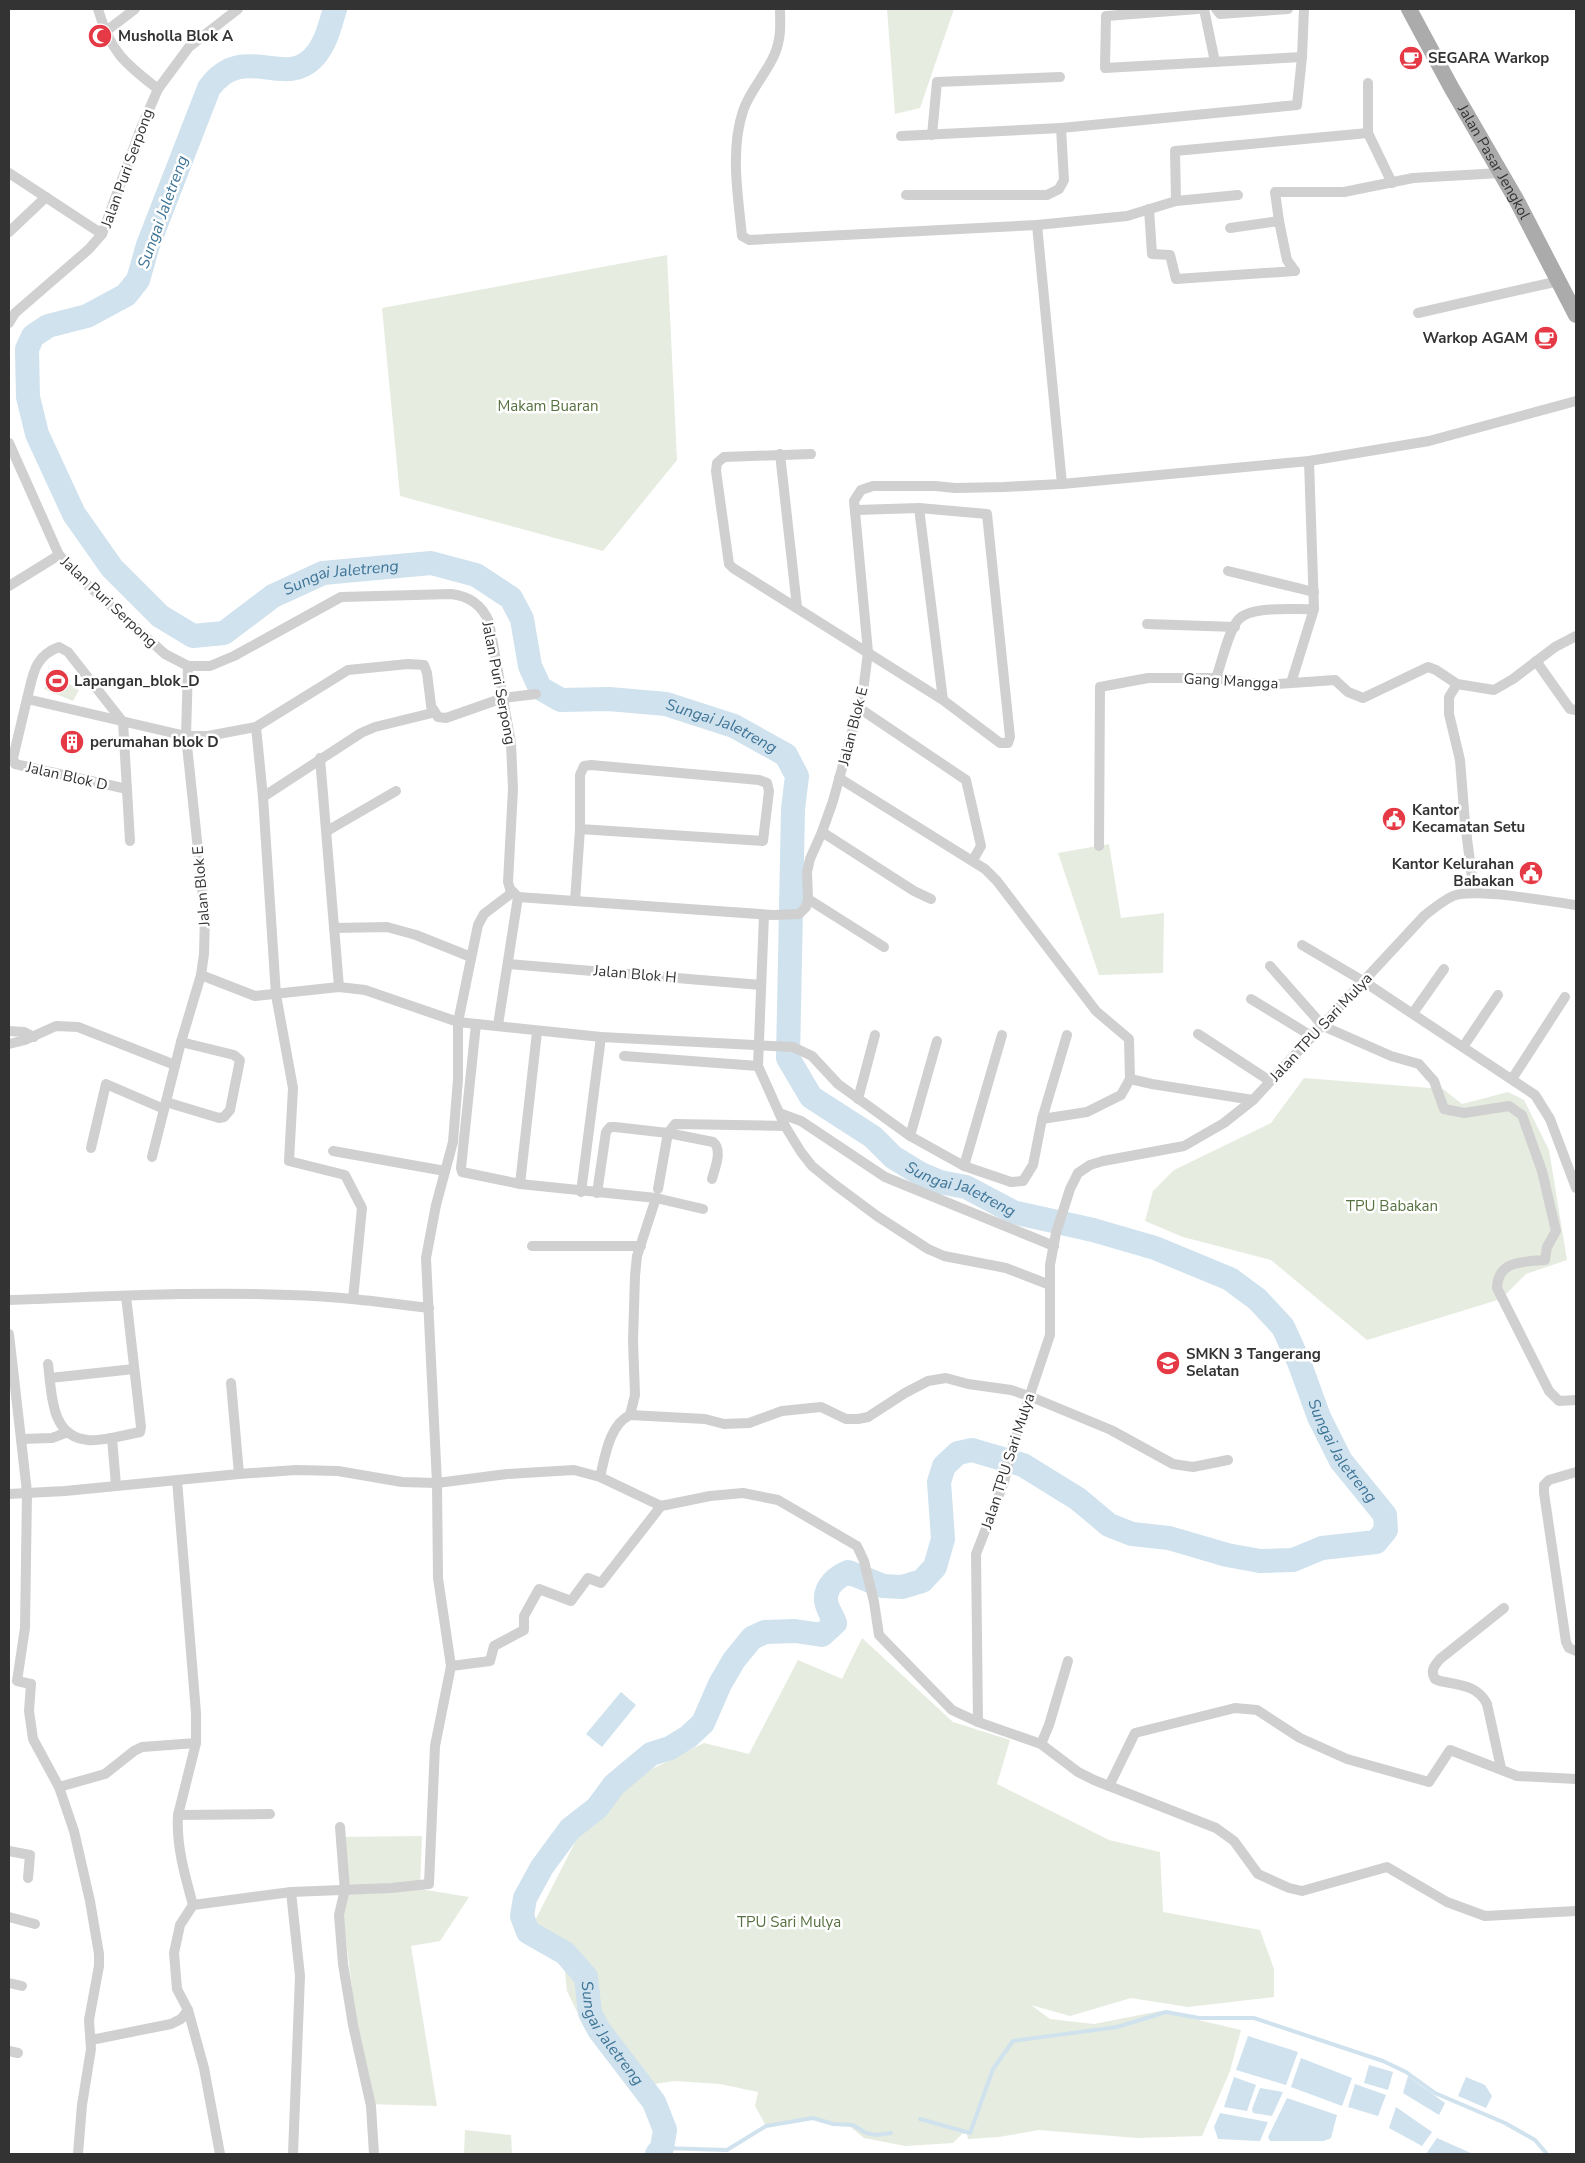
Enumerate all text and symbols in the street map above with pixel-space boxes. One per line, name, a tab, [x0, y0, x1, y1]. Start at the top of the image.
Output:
mosque icon: Musholla Blok A	[87, 23, 113, 49]
place label: Musholla Blok A	[118, 26, 234, 46]
cafe icon: SEGARA Warkop	[1398, 45, 1424, 71]
place label: SEGARA Warkop	[1428, 48, 1549, 68]
street label: Jalan Pasar Jengkol	[1453, 100, 1535, 223]
street label: Jalan Puri Serpong	[96, 106, 158, 231]
water label: Sungai Jaletreng	[132, 153, 194, 271]
cafe icon: Warkop AGAM	[1533, 325, 1559, 351]
place label: Warkop AGAM	[1422, 328, 1528, 348]
park label: Makam Buaran	[497, 396, 599, 416]
street label: Jalan Puri Serpong	[56, 551, 162, 652]
water label: Sungai Jaletreng	[280, 555, 400, 601]
street label: Jalan Puri Serpong	[477, 619, 521, 746]
sports icon: Lapangan_blok_D	[44, 668, 70, 694]
street label: Gang Mangga	[1183, 669, 1279, 693]
place label: Lapangan_blok_D	[74, 671, 200, 691]
street label: Jalan Blok E	[833, 685, 872, 768]
water label: Sungai Jaletreng	[663, 694, 781, 759]
building icon: perumahan blok D	[59, 729, 85, 755]
place label: perumahan blok D	[90, 732, 219, 752]
street label: Jalan Blok D	[23, 757, 110, 795]
place label: Kantor Kecamatan Setu	[1412, 800, 1525, 837]
public building icon: Kantor Kecamatan Setu	[1381, 806, 1407, 832]
street label: Jalan Blok E	[188, 845, 215, 928]
place label: Kantor Kelurahan Babakan	[1392, 854, 1514, 891]
public building icon: Kantor Kelurahan Babakan	[1518, 860, 1544, 886]
street label: Jalan Blok H	[592, 960, 677, 988]
street label: Jalan TPU Sari Mulya	[1265, 968, 1377, 1086]
water label: Sungai Jaletreng	[901, 1156, 1020, 1223]
park label: TPU Babakan	[1346, 1196, 1438, 1216]
place label: SMKN 3 Tangerang Selatan	[1186, 1344, 1321, 1381]
school or university icon: SMKN 3 Tangerang Selatan	[1155, 1350, 1181, 1376]
street label: Jalan TPU Sari Mulya	[976, 1390, 1039, 1532]
water label: Sungai Jaletreng	[1302, 1396, 1382, 1507]
park label: TPU Sari Mulya	[737, 1912, 841, 1932]
water label: Sungai Jaletreng	[576, 1980, 649, 2090]

